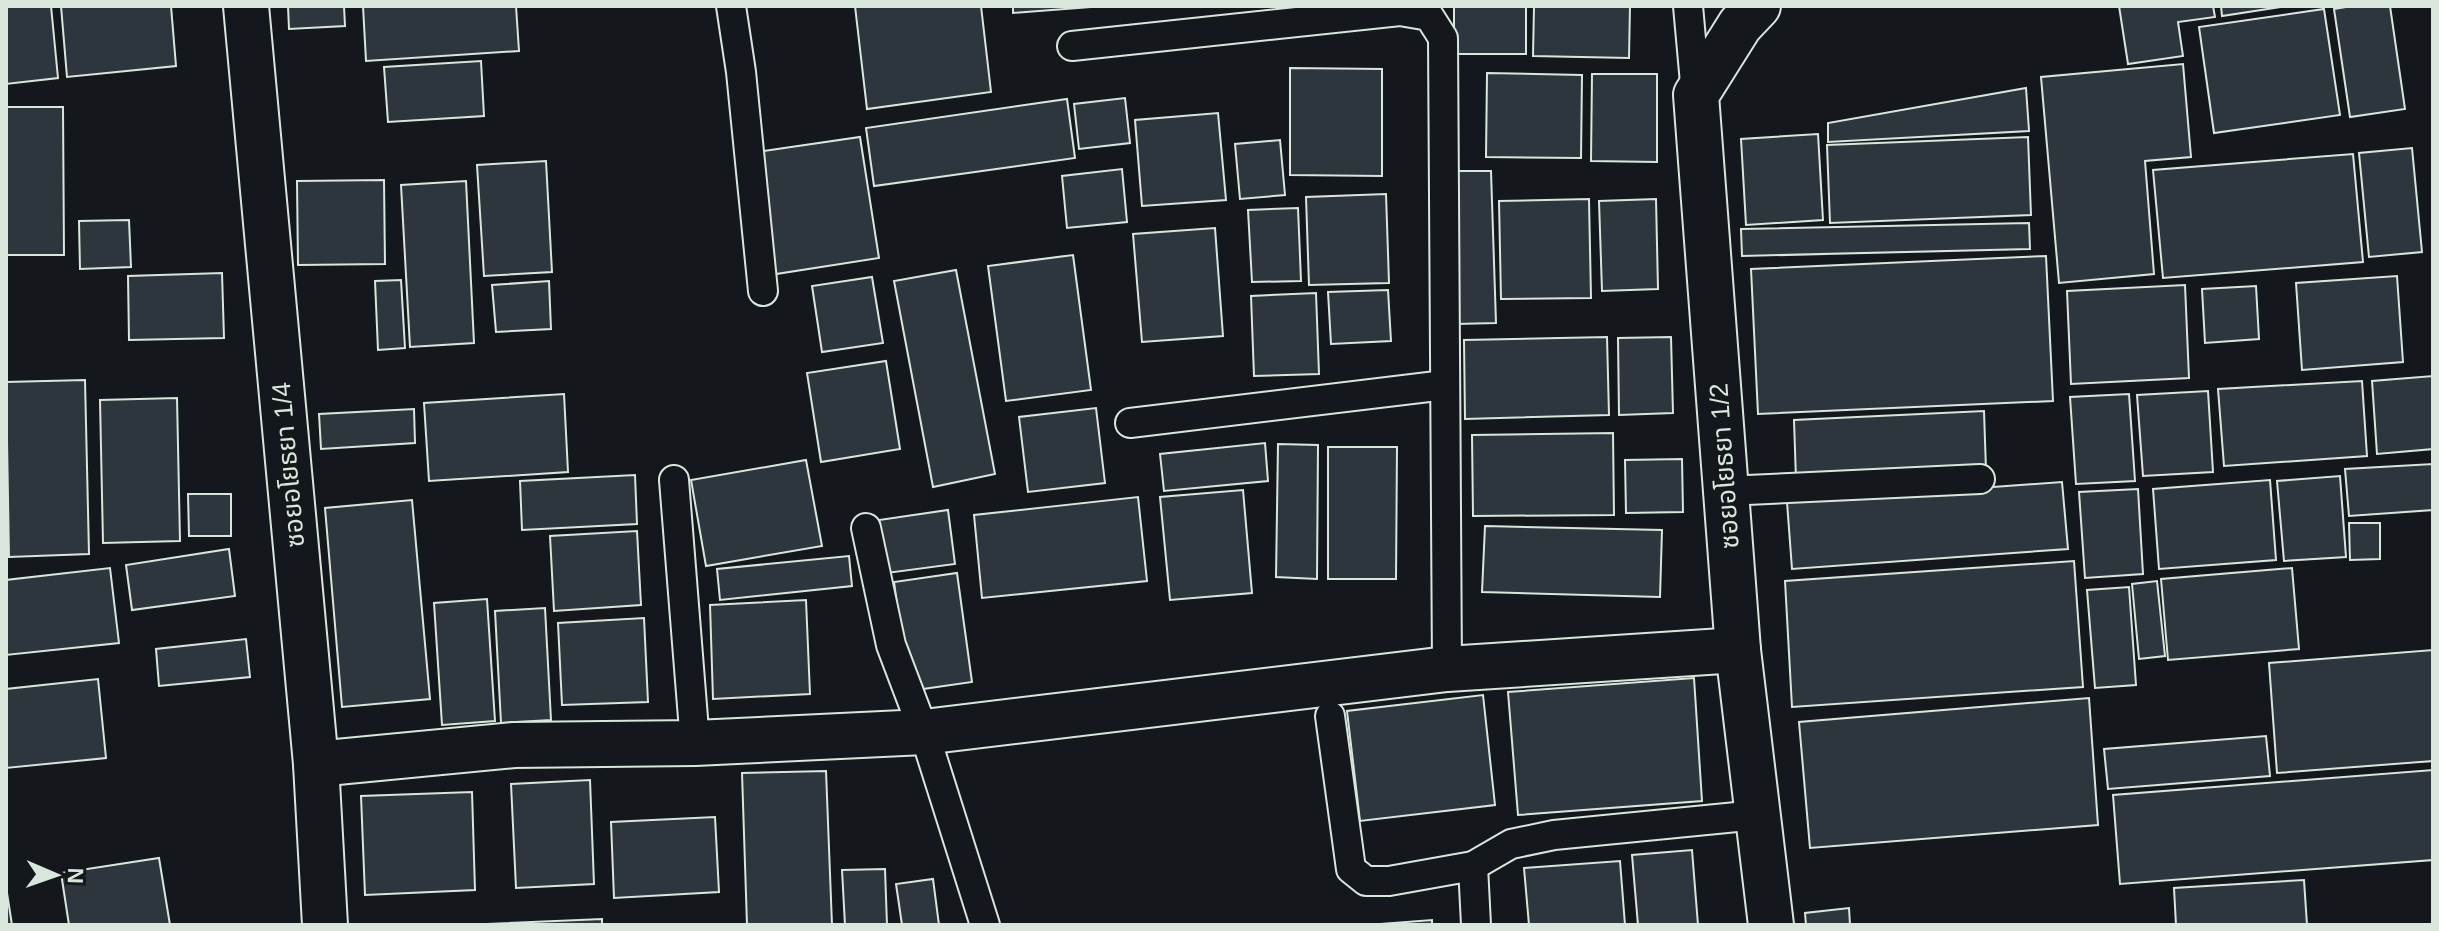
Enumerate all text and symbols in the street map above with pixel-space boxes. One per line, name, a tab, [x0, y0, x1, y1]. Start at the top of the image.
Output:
street label: ซอยอโยธยา 1/4	[266, 381, 310, 549]
street label: ซอยอโยธยา 1/2	[1703, 382, 1745, 550]
north arrow	[16, 835, 96, 915]
text: N	[63, 867, 88, 884]

